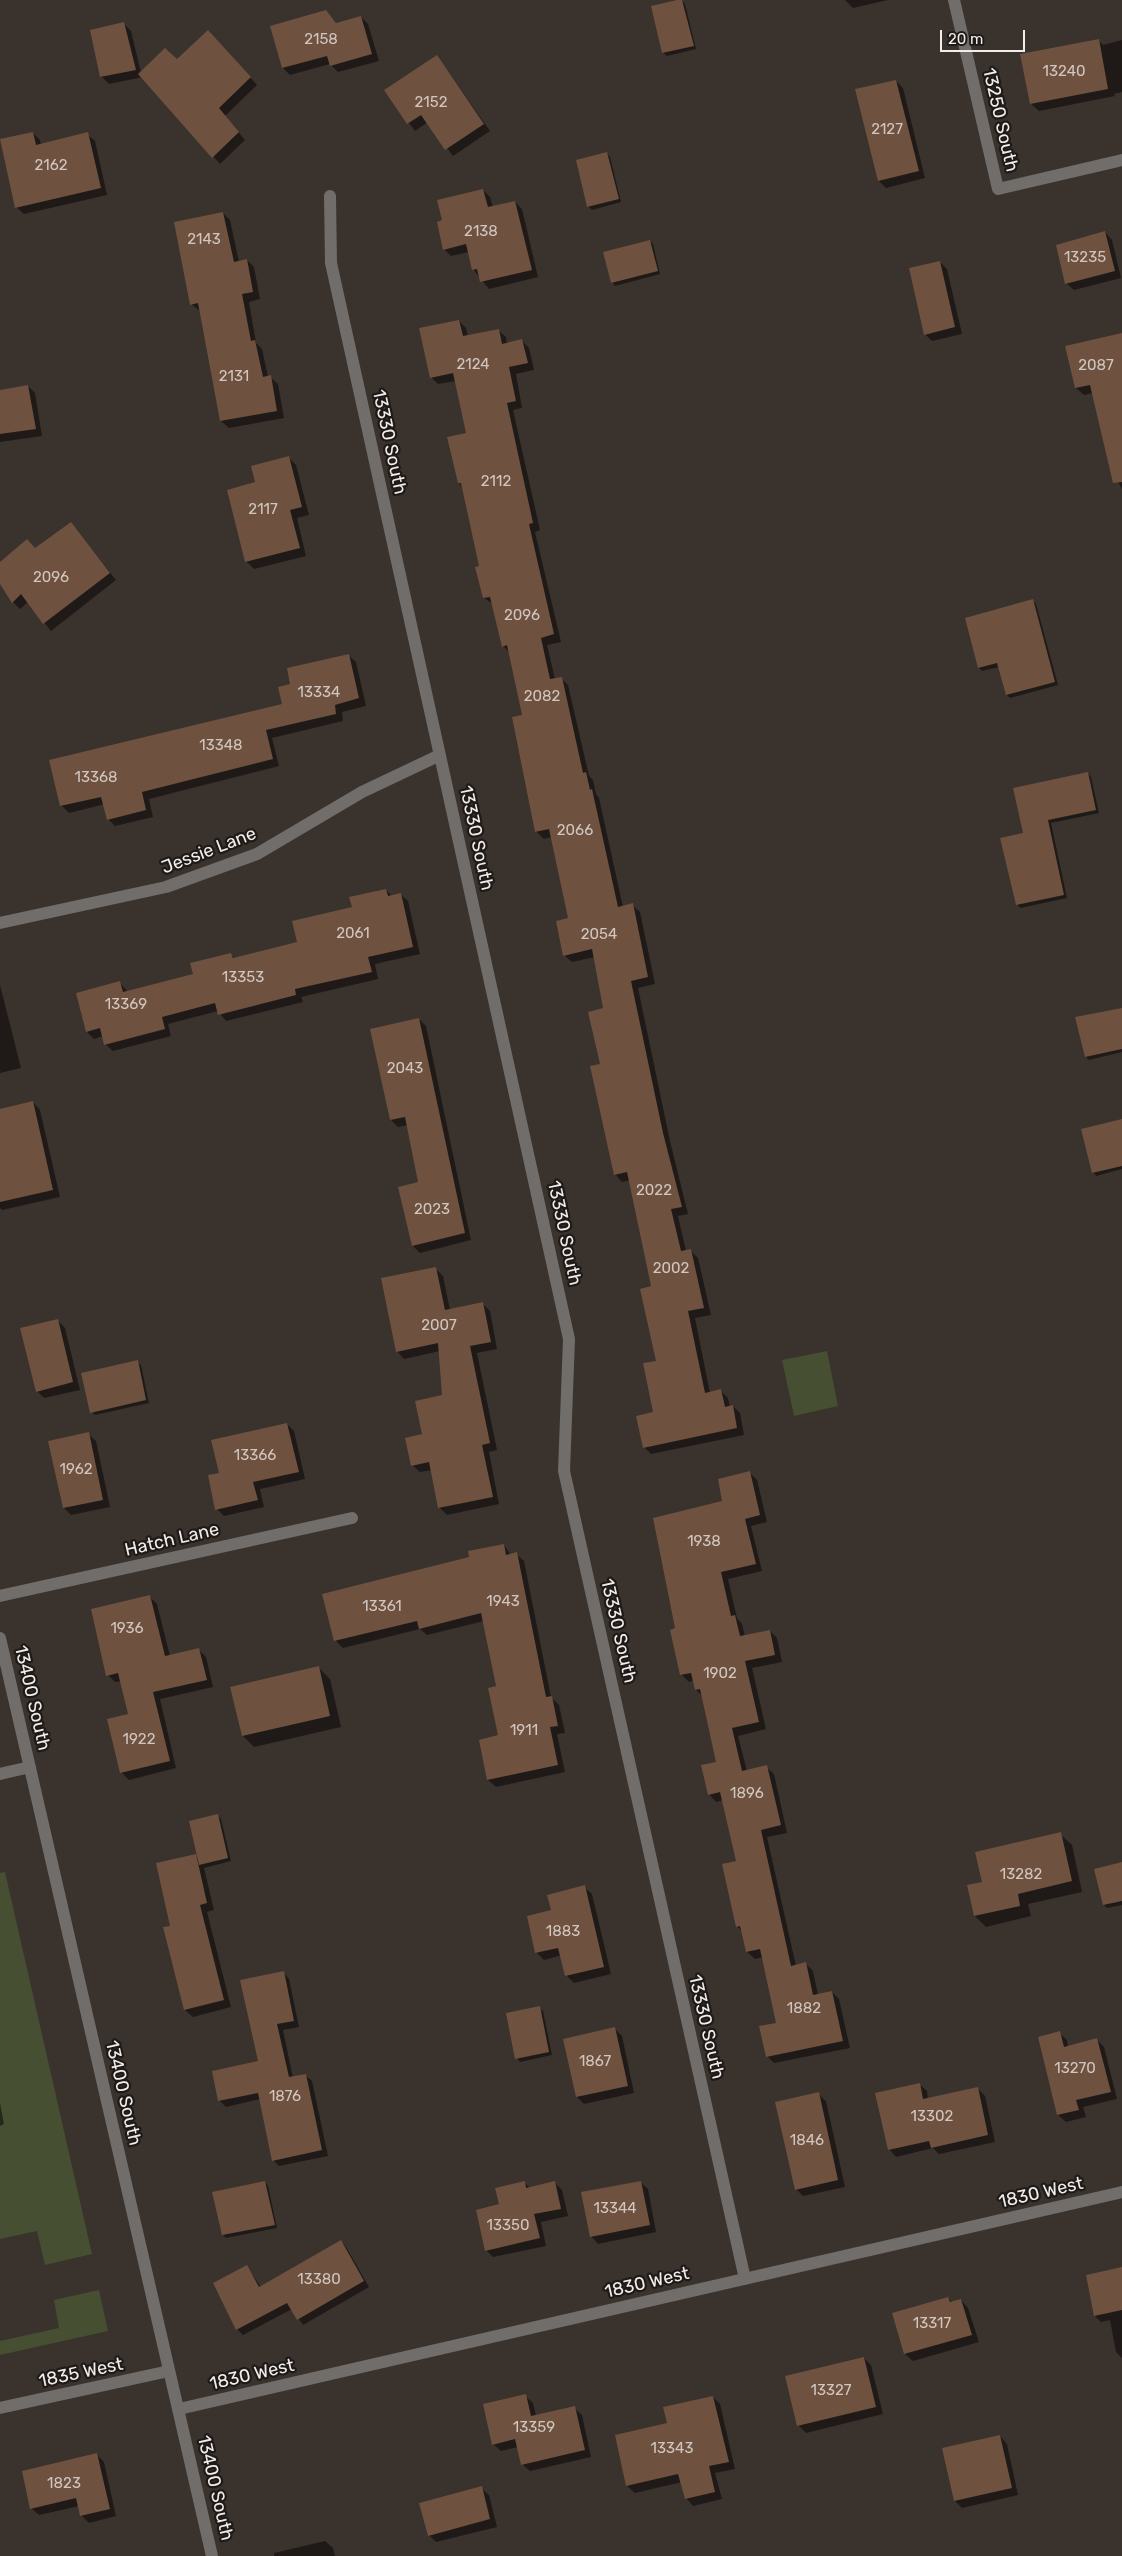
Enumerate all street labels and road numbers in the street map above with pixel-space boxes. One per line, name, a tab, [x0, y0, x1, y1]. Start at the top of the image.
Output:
street label: 13250 South	[978, 66, 1022, 174]
street label: 13330 South	[367, 388, 411, 496]
street label: 13330 South	[454, 784, 498, 892]
street label: Jessie Lane	[159, 823, 259, 879]
street label: 13330 South	[542, 1179, 586, 1287]
street label: Hatch Lane	[123, 1519, 221, 1561]
street label: 13330 South	[596, 1577, 640, 1685]
street label: 13400 South	[9, 1643, 55, 1753]
street label: 13330 South	[684, 1973, 728, 2081]
street label: 13400 South	[100, 2038, 146, 2148]
street label: 1830 West	[997, 2173, 1085, 2213]
street label: 1830 West	[603, 2263, 691, 2303]
street label: 1835 West	[37, 2354, 125, 2392]
street label: 1830 West	[208, 2355, 296, 2395]
street label: 13400 South	[192, 2433, 238, 2543]

